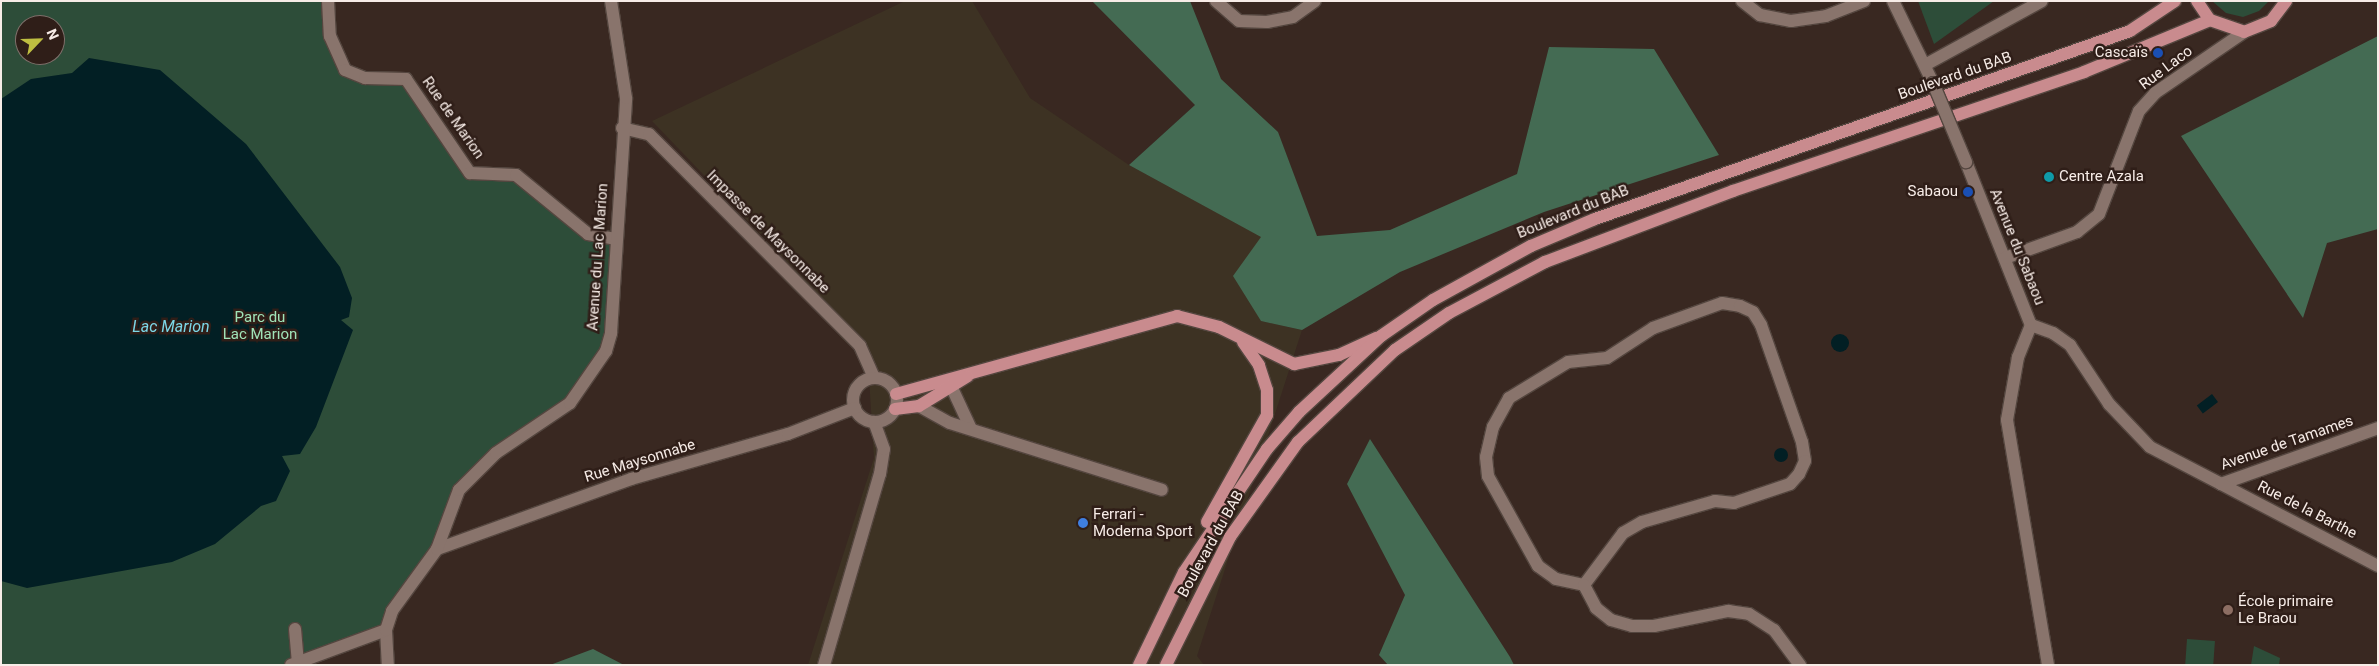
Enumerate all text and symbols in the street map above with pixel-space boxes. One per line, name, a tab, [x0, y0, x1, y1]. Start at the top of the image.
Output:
north arrow	[15, 15, 65, 65]
text: N	[43, 27, 62, 42]
street label: Rue Laco	[2136, 42, 2196, 94]
place label: Cascaïs	[2095, 44, 2148, 62]
marker: Cascaïs	[2152, 47, 2164, 59]
street label: Boulevard du BAB	[1896, 48, 2014, 104]
street label: Rue de Marion	[418, 73, 488, 163]
street label: Impasse de Maysonnabe	[703, 167, 833, 297]
place label: Centre Azala	[2059, 168, 2144, 186]
marker: Centre Azala	[2043, 171, 2055, 183]
street label: Boulevard du BAB	[1514, 181, 1632, 243]
street label: Avenue du Lac Marion	[584, 183, 612, 331]
place label: Sabaou	[1908, 183, 1958, 201]
marker: Sabaou	[1962, 186, 1974, 198]
street label: Avenue du Sabaou	[1985, 186, 2049, 308]
park label: Parc du Lac Marion	[223, 308, 297, 343]
water label: Lac Marion	[132, 317, 210, 337]
street label: Avenue de Tamames	[2218, 412, 2356, 474]
street label: Rue Maysonnabe	[582, 436, 698, 486]
street label: Rue de la Barthe	[2254, 477, 2360, 543]
street label: Boulevard du BAB	[1174, 488, 1248, 600]
place label: Ferrari - Moderna Sport	[1093, 505, 1193, 540]
marker: Ferrari - Moderna Sport	[1077, 517, 1089, 529]
place label: École primaire Le Braou	[2238, 592, 2333, 627]
marker: École primaire Le Braou	[2222, 604, 2234, 616]

